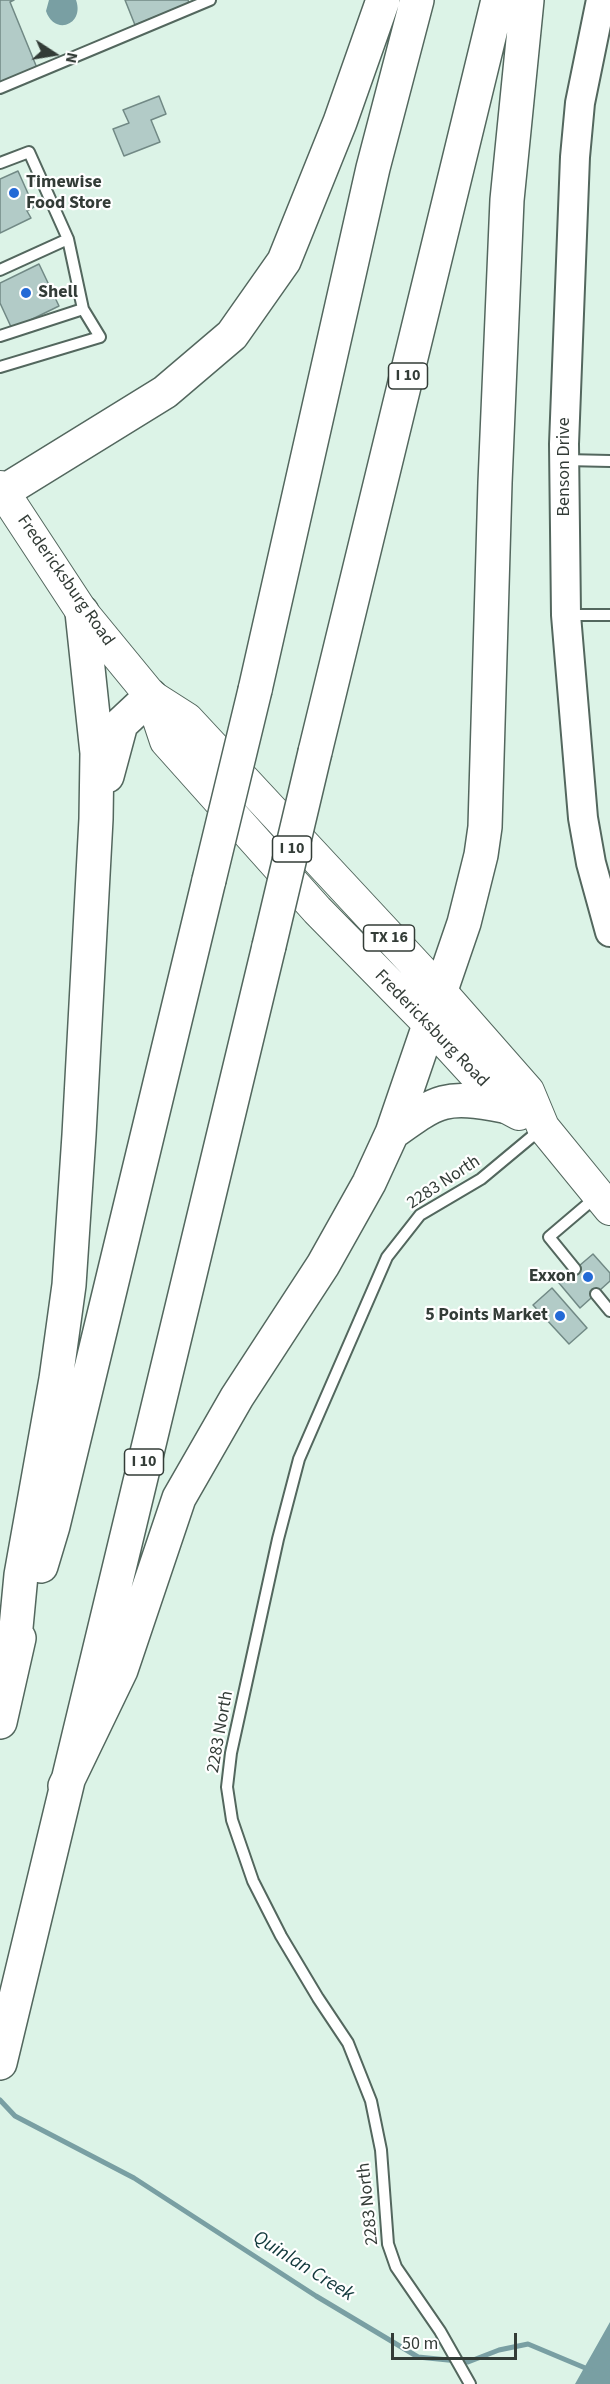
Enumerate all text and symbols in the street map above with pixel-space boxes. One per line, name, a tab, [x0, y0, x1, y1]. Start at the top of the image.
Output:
north arrow	[24, 24, 84, 84]
text: N	[60, 50, 83, 65]
place label: Timewise Food Store	[26, 172, 111, 214]
marker: Timewise Food Store	[7, 186, 21, 200]
place label: Shell	[38, 282, 78, 304]
marker: Shell	[19, 286, 33, 300]
road number: I 10	[388, 363, 428, 389]
street label: Benson Drive	[554, 417, 576, 517]
street label: Fredericksburg Road	[12, 511, 118, 651]
road number: I 10	[272, 836, 312, 862]
road number: TX 16	[364, 925, 414, 951]
street label: Fredericksburg Road	[369, 966, 493, 1092]
street label: 2283 North	[403, 1151, 485, 1215]
place label: Exxon	[529, 1266, 576, 1288]
marker: Exxon	[581, 1270, 595, 1284]
place label: 5 Points Market	[425, 1305, 548, 1327]
marker: 5 Points Market	[553, 1309, 567, 1323]
road number: I 10	[124, 1449, 164, 1475]
street label: 2283 North	[203, 1689, 239, 1775]
street label: 2283 North	[354, 2162, 384, 2246]
water label: Quinlan Creek	[248, 2226, 358, 2308]
scale bar	[394, 2321, 520, 2359]
text: 50 m	[402, 2331, 438, 2356]

